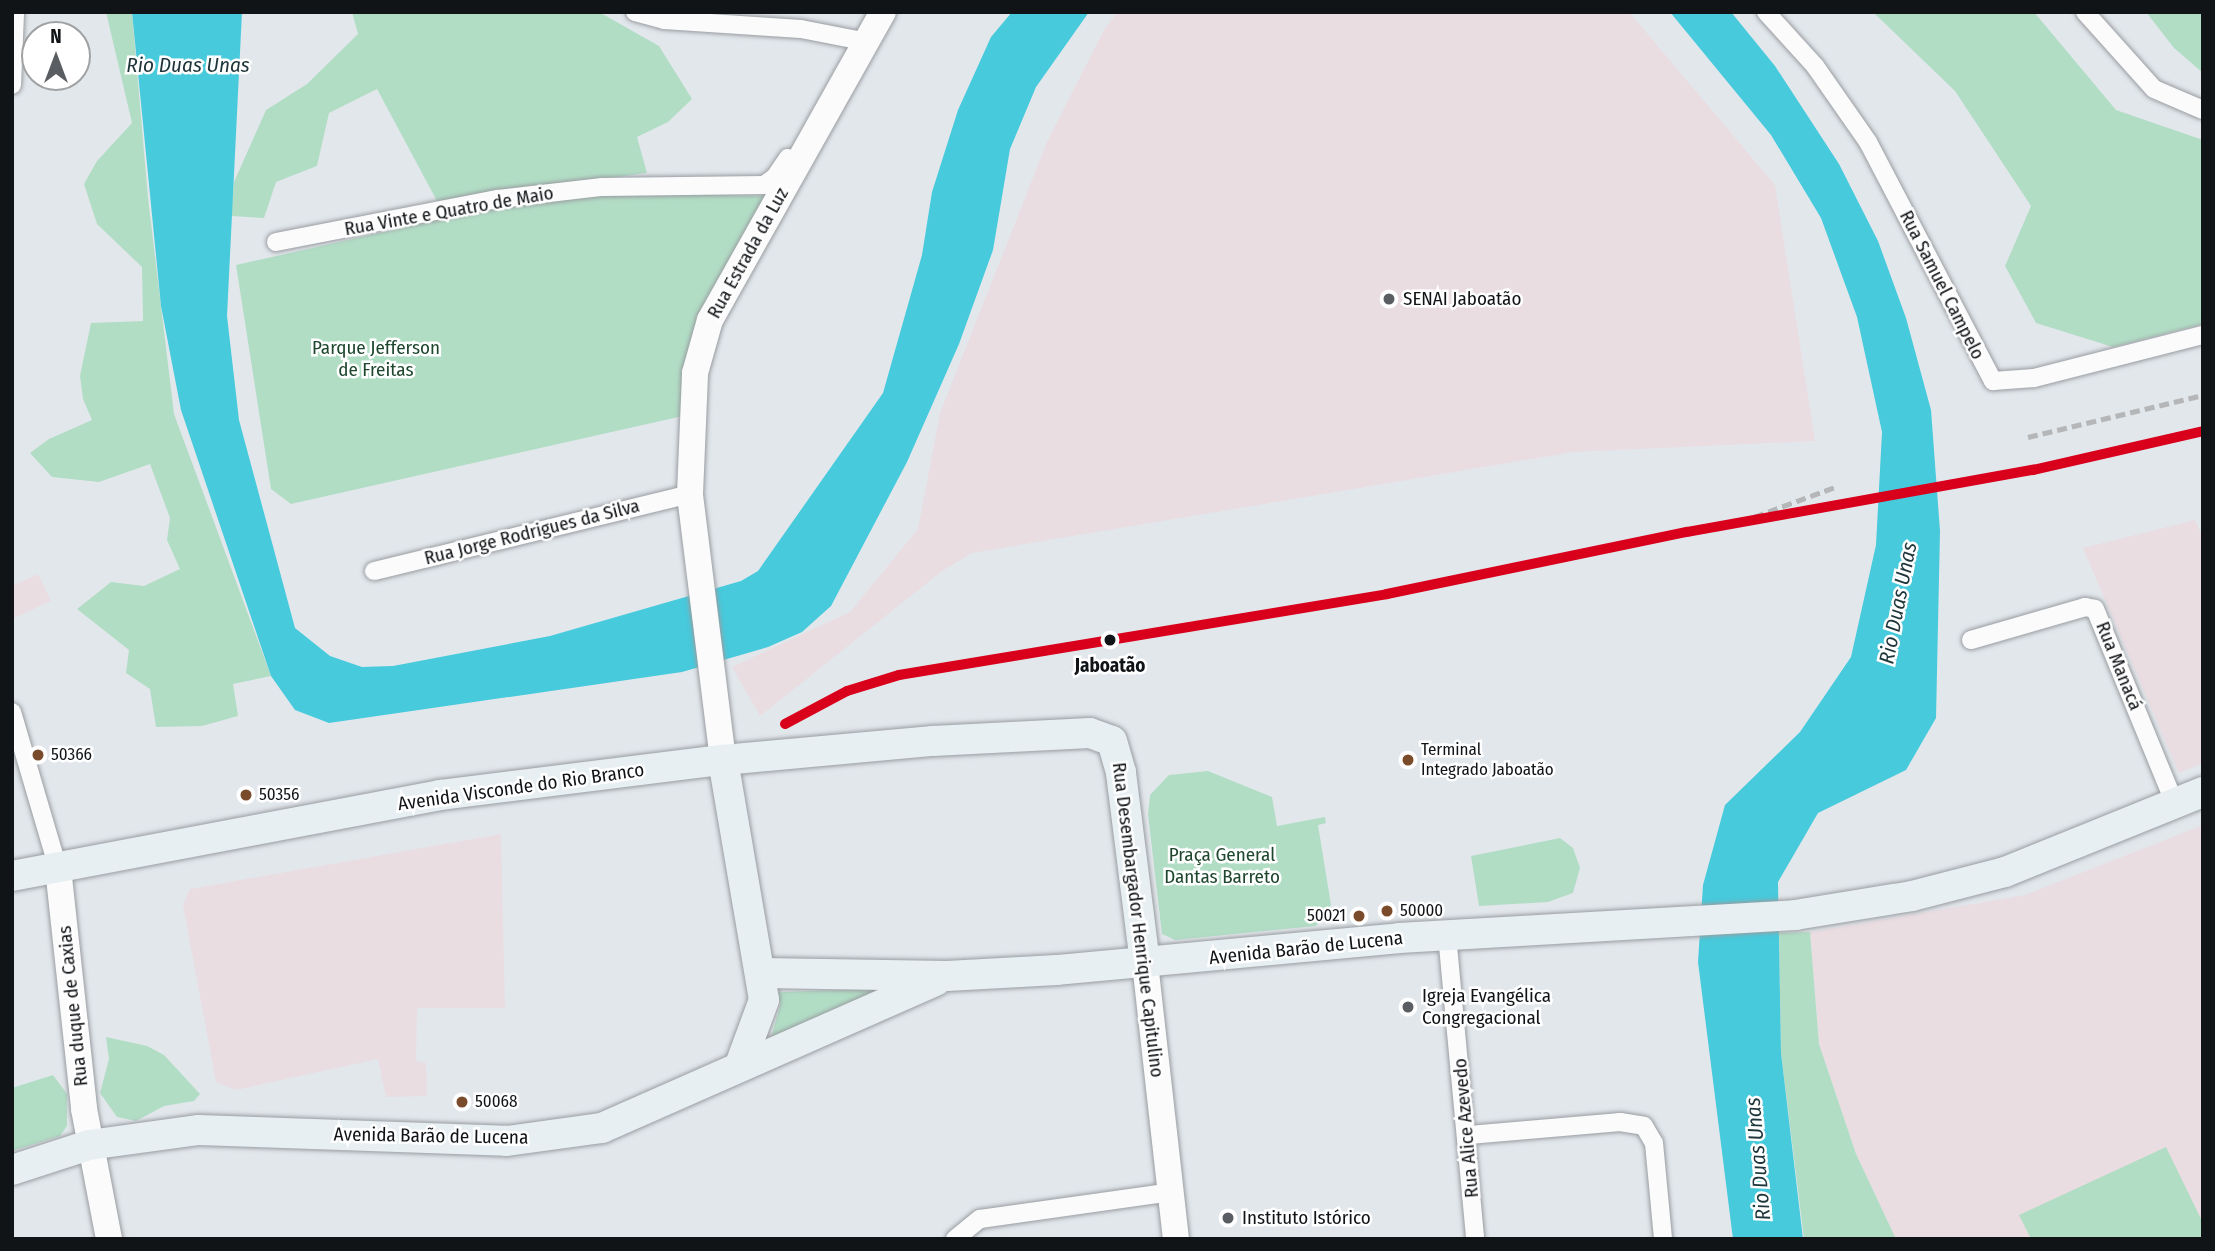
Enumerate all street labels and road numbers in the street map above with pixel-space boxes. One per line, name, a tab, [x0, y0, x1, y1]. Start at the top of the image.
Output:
street label: Rua Vinte e Quatro de Maio	[343, 181, 555, 241]
street label: Rua Estrada da Luz	[703, 184, 793, 322]
street label: Rua Samuel Campelo	[1895, 207, 1989, 363]
street label: Rua Jorge Rodrigues da Silva	[422, 494, 642, 570]
street label: Rua Manacá	[2091, 618, 2147, 714]
street label: Avenida Visconde do Rio Branco	[396, 758, 646, 816]
street label: Rua Desembargador Henrique Capitulino	[1107, 761, 1169, 1079]
street label: Rua duque de Caxias	[53, 925, 93, 1087]
street label: Avenida Barão de Lucena	[1208, 926, 1404, 970]
street label: Rua Alice Azevedo	[1449, 1057, 1483, 1199]
street label: Avenida Barão de Lucena	[334, 1123, 528, 1149]

